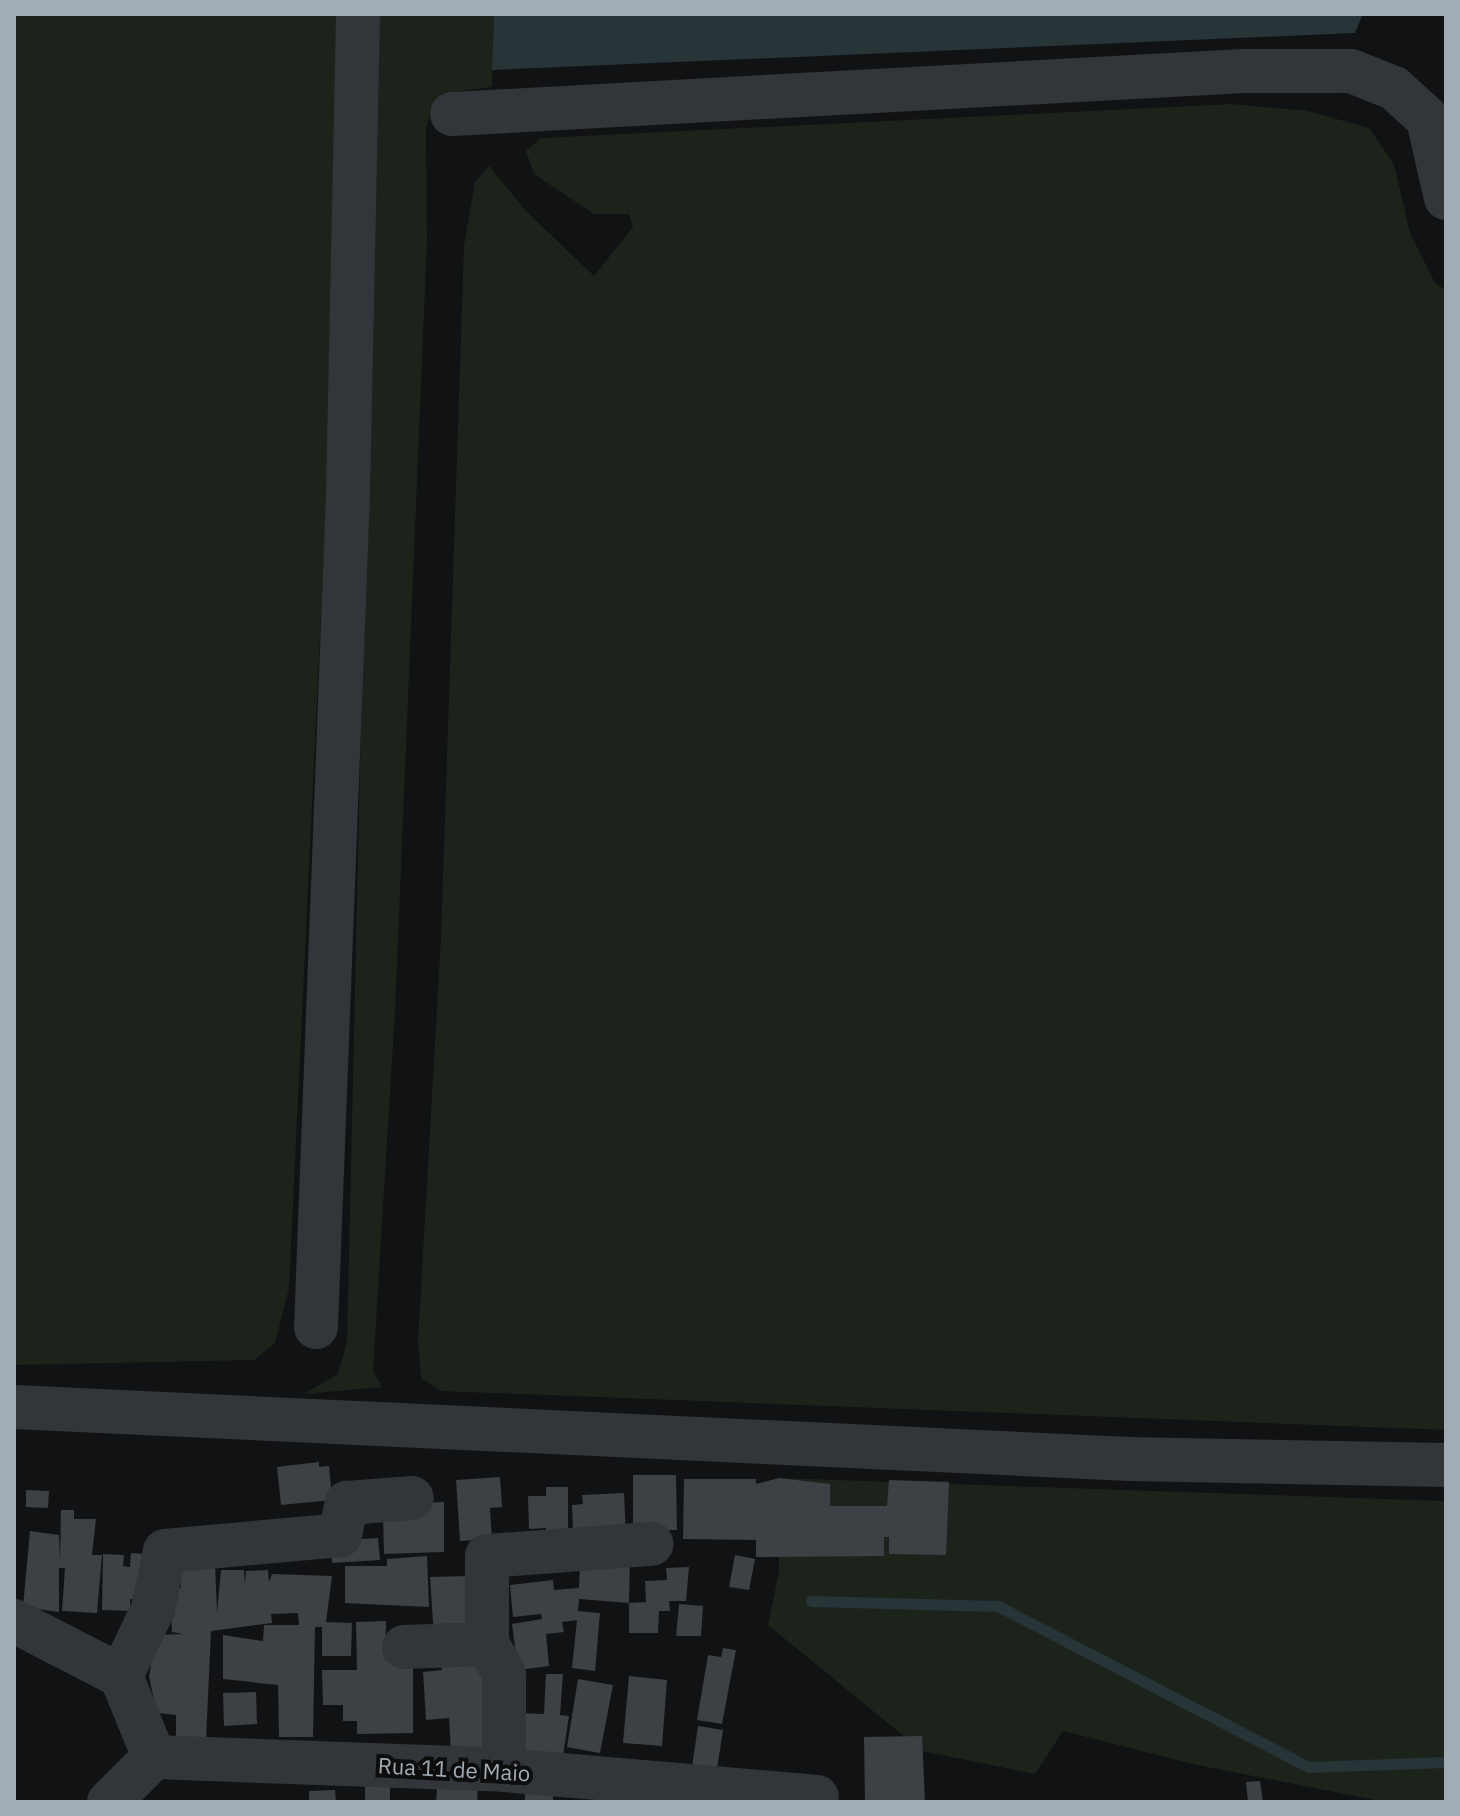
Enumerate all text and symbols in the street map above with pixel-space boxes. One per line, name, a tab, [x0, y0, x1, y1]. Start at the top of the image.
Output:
street label: Rua 11 de Maio	[377, 1752, 531, 1786]

